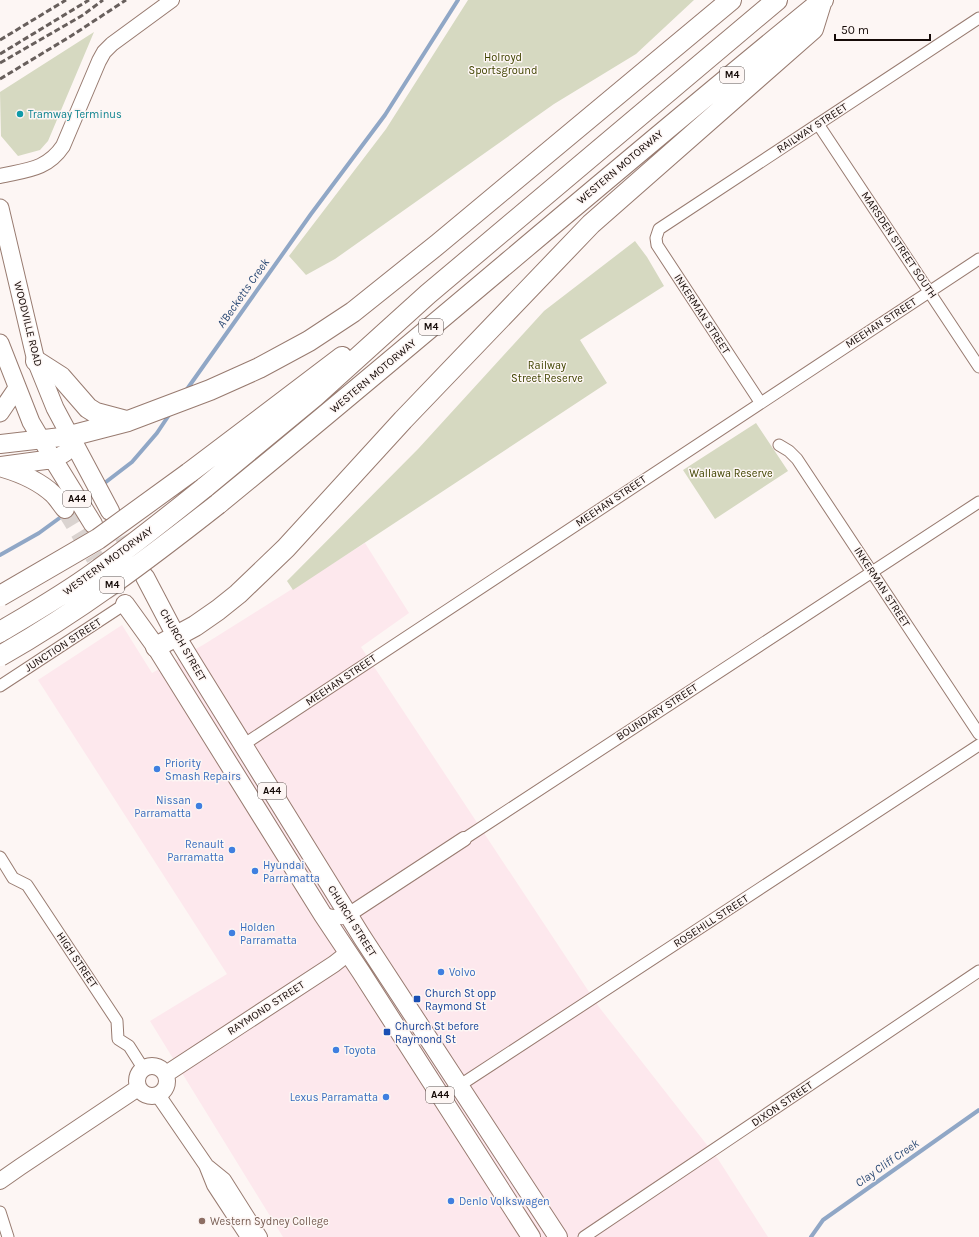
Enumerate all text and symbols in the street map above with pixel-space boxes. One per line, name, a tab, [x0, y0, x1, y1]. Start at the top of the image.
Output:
scale bar	[835, 16, 930, 42]
text: 50 m	[841, 23, 869, 37]
park label: Holroyd Sportsground	[469, 51, 538, 77]
road number: M4	[720, 67, 744, 83]
street label: RAILWAY STREET	[774, 100, 850, 156]
place label: Tramway Terminus	[28, 108, 122, 121]
marker: Tramway Terminus	[15, 109, 25, 119]
street label: WESTERN MOTORWAY	[574, 127, 666, 207]
street label: MARSDEN STREET SOUTH	[858, 189, 940, 301]
water label: A'Becketts Creek	[214, 255, 273, 330]
street label: INKERMAN STREET	[671, 272, 733, 357]
street label: WOODVILLE ROAD	[11, 280, 45, 368]
street label: MEEHAN STREET	[843, 295, 919, 351]
road number: M4	[419, 319, 443, 335]
street label: WESTERN MOTORWAY	[327, 336, 419, 416]
park label: Railway Street Reserve	[511, 359, 583, 385]
park label: Wallawa Reserve	[689, 467, 773, 480]
street label: MEEHAN STREET	[573, 472, 649, 529]
road number: A44	[63, 491, 91, 507]
street label: WESTERN MOTORWAY	[60, 524, 156, 598]
street label: INKERMAN STREET	[851, 545, 913, 630]
road number: M4	[100, 577, 124, 593]
street label: CHURCH STREET	[157, 606, 209, 684]
street label: JUNCTION STREET	[22, 615, 104, 675]
street label: MEEHAN STREET	[303, 651, 379, 708]
street label: BOUNDARY STREET	[614, 681, 701, 743]
place label: Priority Smash Repairs	[165, 757, 241, 783]
marker: Priority Smash Repairs	[152, 764, 162, 774]
road number: A44	[258, 783, 286, 799]
place label: Nissan Parramatta	[134, 794, 191, 820]
marker: Nissan Parramatta	[194, 801, 204, 811]
place label: Renault Parramatta	[167, 838, 224, 864]
marker: Renault Parramatta	[227, 845, 237, 855]
place label: Hyundai Parramatta	[263, 859, 320, 885]
marker: Hyundai Parramatta	[250, 866, 260, 876]
street label: CHURCH STREET	[325, 883, 379, 959]
street label: ROSEHILL STREET	[671, 892, 751, 950]
place label: Holden Parramatta	[240, 921, 297, 947]
marker: Holden Parramatta	[227, 928, 237, 938]
street label: HIGH STREET	[54, 930, 101, 991]
place label: Volvo	[449, 966, 475, 979]
marker: Volvo	[436, 967, 446, 977]
street label: RAYMOND STREET	[225, 978, 307, 1038]
place label: Church St opp Raymond St	[425, 987, 496, 1013]
marker: Church St opp Raymond St	[412, 994, 422, 1004]
place label: Church St before Raymond St	[395, 1020, 479, 1046]
marker: Church St before Raymond St	[382, 1027, 392, 1037]
place label: Toyota	[344, 1044, 376, 1057]
marker: Toyota	[331, 1045, 341, 1055]
street label: DIXON STREET	[749, 1078, 816, 1129]
road number: A44	[426, 1087, 454, 1103]
place label: Lexus Parramatta	[290, 1091, 378, 1104]
marker: Lexus Parramatta	[381, 1092, 391, 1102]
water label: Clay Cliff Creek	[853, 1135, 922, 1190]
place label: Denlo Volkswagen	[459, 1195, 550, 1208]
marker: Denlo Volkswagen	[446, 1196, 456, 1206]
place label: Western Sydney College	[210, 1215, 329, 1228]
marker: Western Sydney College	[197, 1216, 207, 1226]

